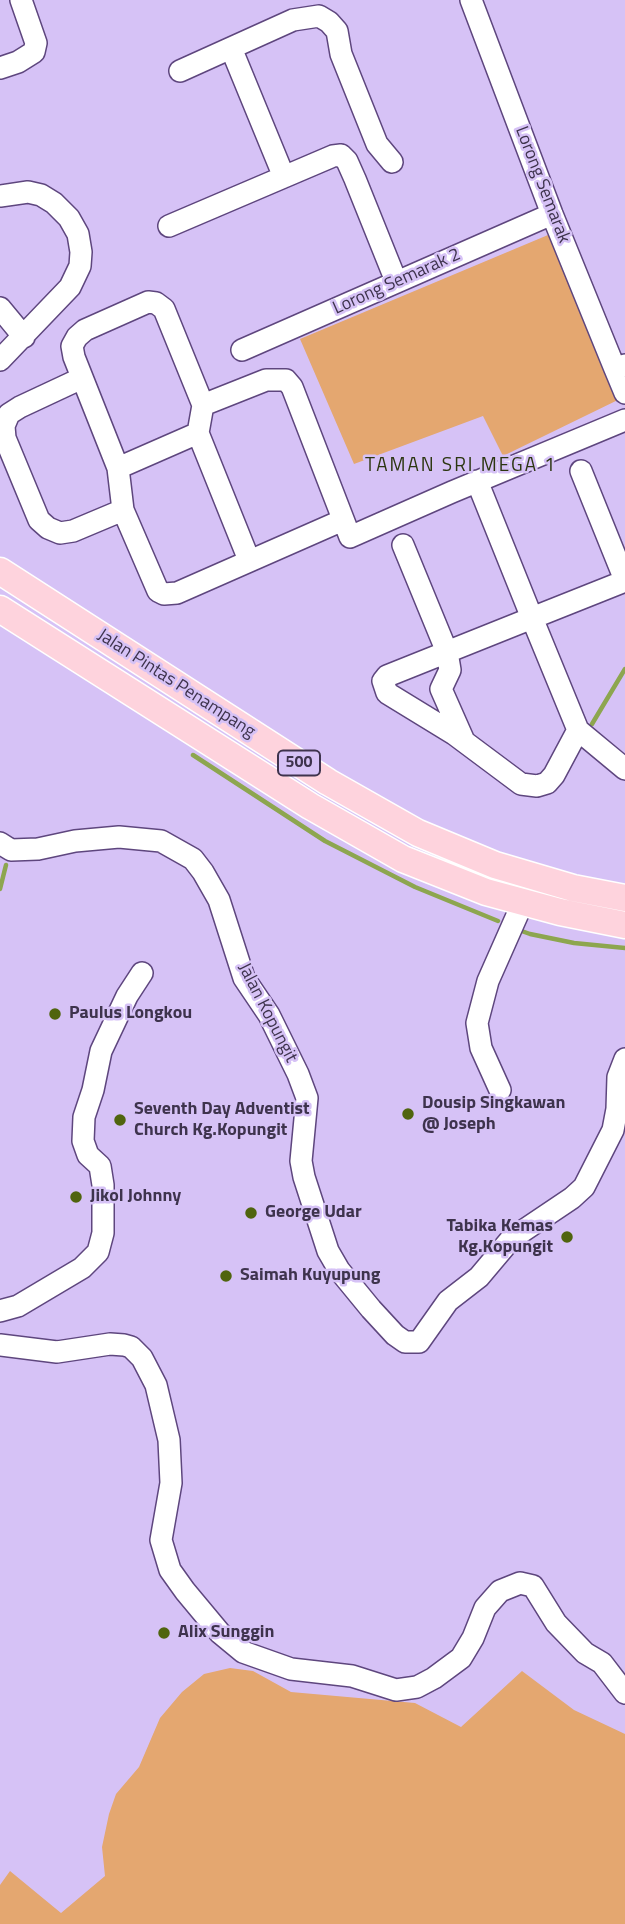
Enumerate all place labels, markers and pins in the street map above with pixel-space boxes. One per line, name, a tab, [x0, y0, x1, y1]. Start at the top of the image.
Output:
place label: Paulus Longkou	[69, 1003, 192, 1025]
marker: Paulus Longkou	[47, 1006, 63, 1022]
place label: Dousip Singkawan @ Joseph	[422, 1093, 565, 1136]
place label: Seventh Day Adventist Church Kg.Kopungit	[134, 1099, 310, 1142]
marker: Dousip Singkawan @ Joseph	[400, 1106, 416, 1122]
marker: Seventh Day Adventist Church Kg.Kopungit	[112, 1112, 128, 1128]
place label: Jikol Johnny	[90, 1186, 181, 1208]
marker: Jikol Johnny	[68, 1189, 84, 1205]
place label: George Udar	[265, 1202, 362, 1224]
marker: George Udar	[243, 1205, 259, 1221]
place label: Tabika Kemas Kg.Kopungit	[446, 1216, 553, 1258]
marker: Tabika Kemas Kg.Kopungit	[559, 1229, 575, 1245]
place label: Saimah Kuyupung	[240, 1265, 380, 1287]
marker: Saimah Kuyupung	[218, 1268, 234, 1284]
place label: Alix Sunggin	[178, 1622, 274, 1644]
marker: Alix Sunggin	[156, 1625, 172, 1641]

